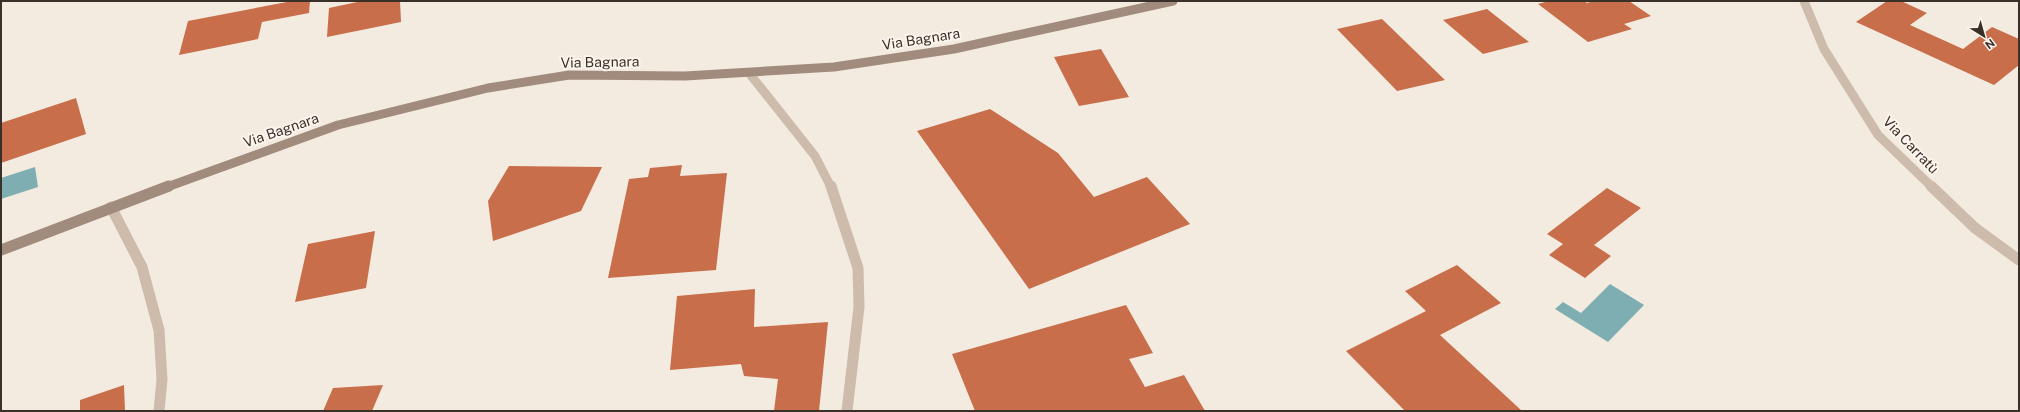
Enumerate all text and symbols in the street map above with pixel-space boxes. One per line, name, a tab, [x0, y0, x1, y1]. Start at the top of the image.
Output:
north arrow	[1964, 16, 2004, 56]
street label: Via Bagnara	[881, 25, 961, 53]
text: N	[1983, 37, 1997, 51]
street label: Via Bagnara	[561, 53, 639, 71]
street label: Via Bagnara	[241, 110, 321, 150]
street label: Via Carratù	[1880, 113, 1942, 177]

